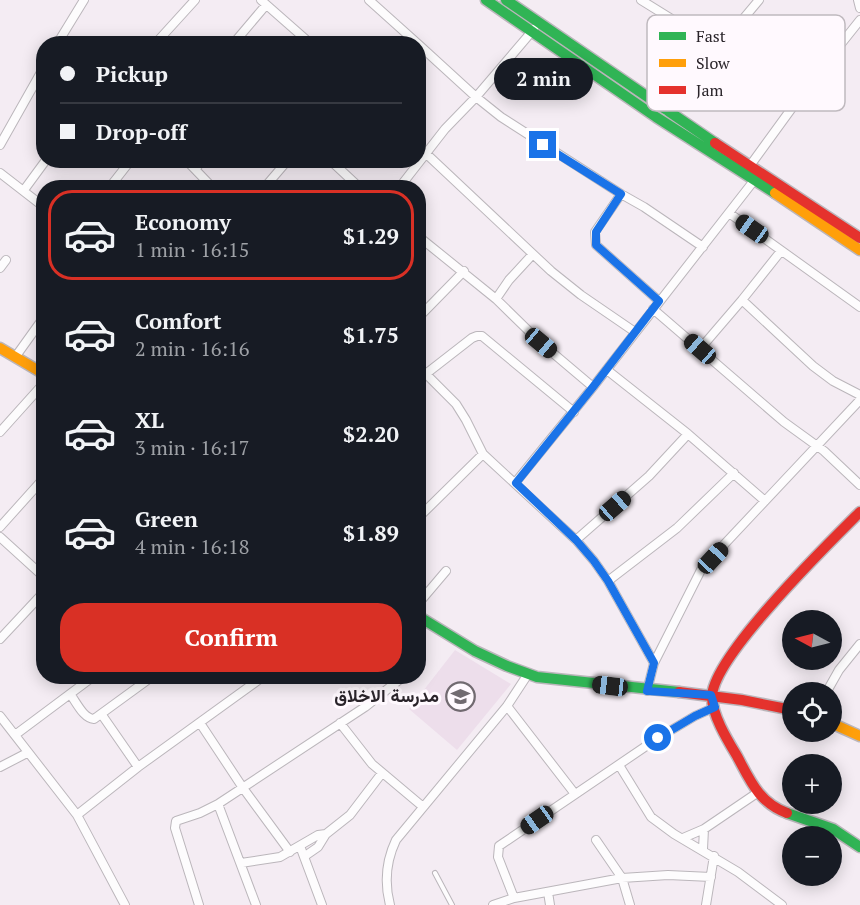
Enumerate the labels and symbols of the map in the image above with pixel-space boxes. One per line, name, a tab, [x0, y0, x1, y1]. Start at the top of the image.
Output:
legend	[647, 15, 845, 111]
text: Fast	[696, 25, 726, 47]
text: Slow	[696, 52, 730, 74]
callout: 2 min	[494, 58, 592, 100]
text: Jam	[696, 79, 724, 101]
route end	[529, 131, 556, 158]
car	[732, 211, 772, 247]
car	[521, 325, 561, 361]
car	[681, 330, 719, 368]
car	[596, 487, 634, 525]
car	[694, 539, 732, 577]
north arrow	[782, 610, 842, 670]
car	[591, 675, 629, 697]
school or university icon: مدرسة الاخلاق	[444, 680, 476, 712]
place label: مدرسة الاخلاق	[334, 683, 439, 707]
route start	[644, 724, 671, 751]
car	[517, 802, 557, 838]

